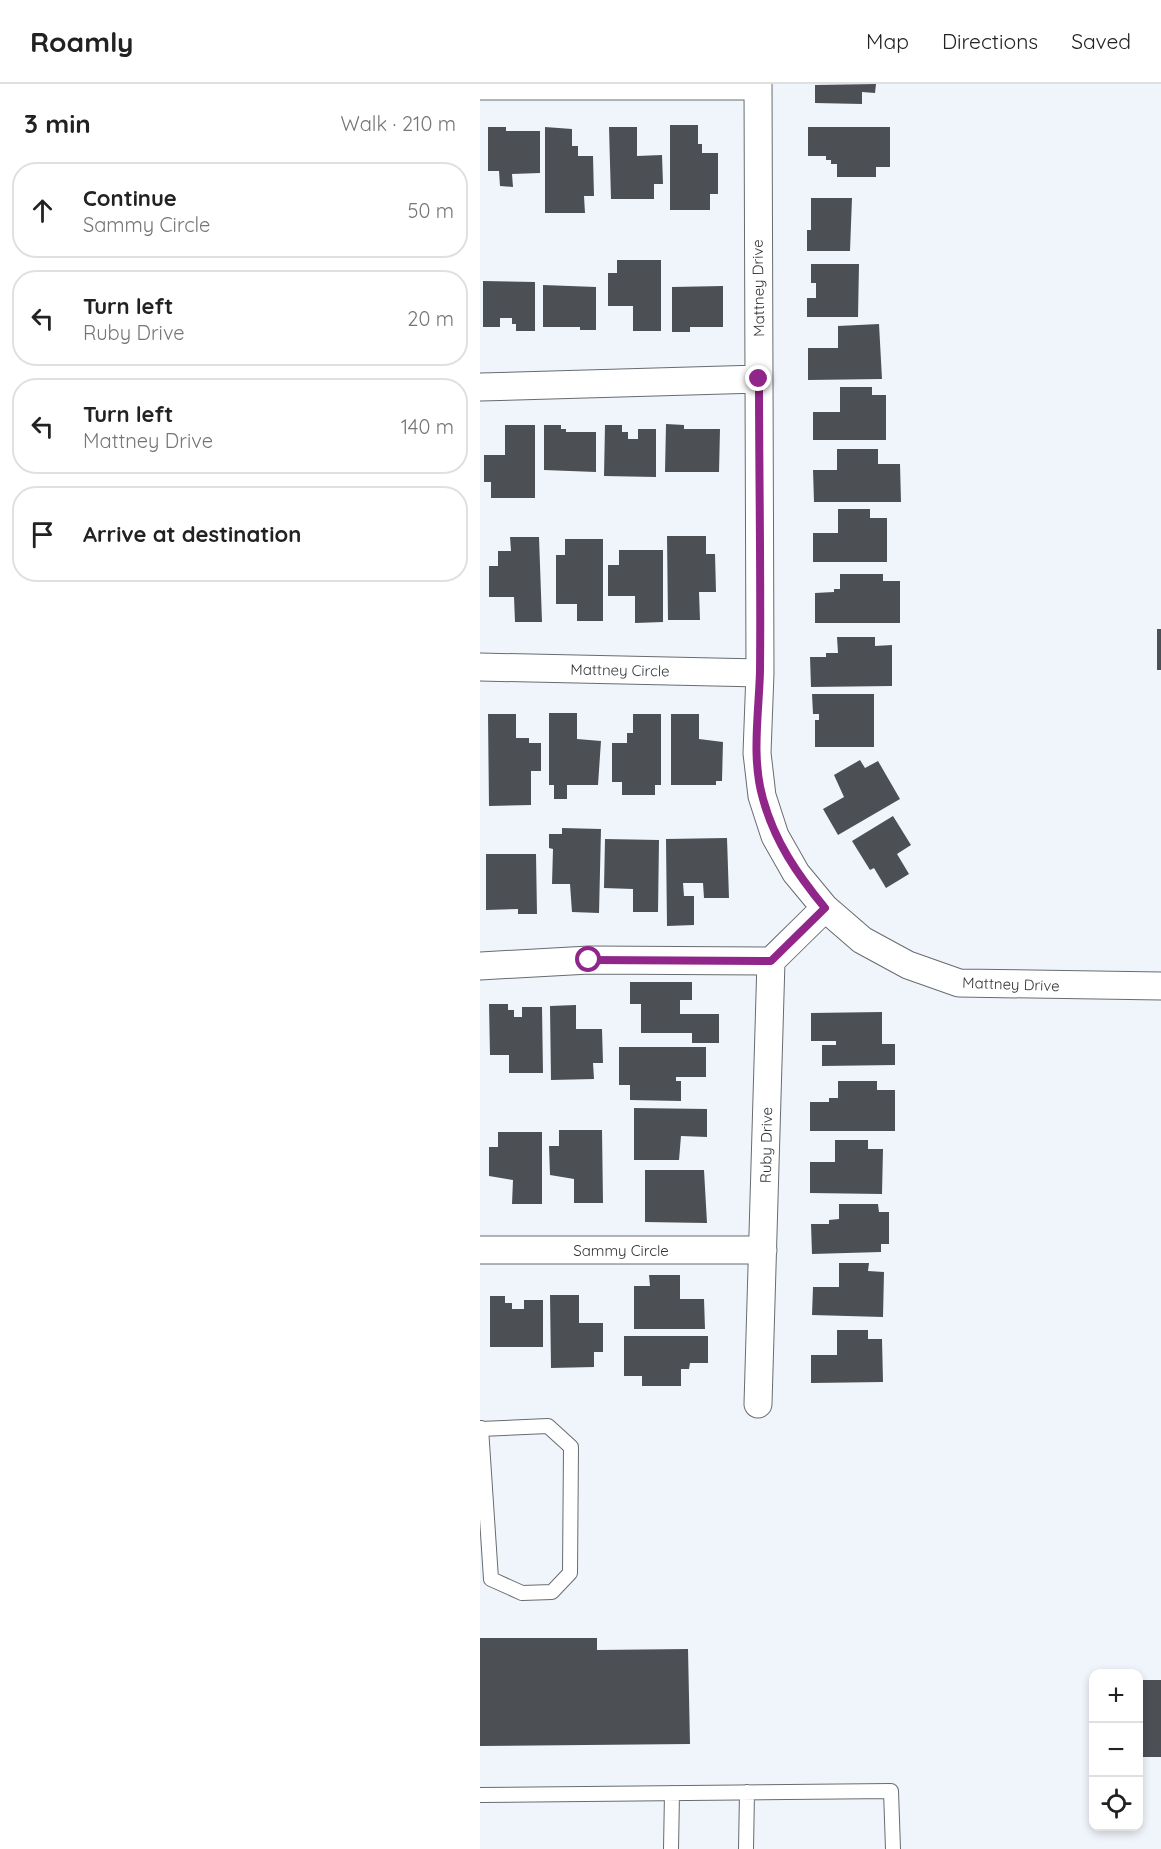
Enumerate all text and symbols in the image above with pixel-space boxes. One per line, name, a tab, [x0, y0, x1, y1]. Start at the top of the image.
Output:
text: Roamly	[30, 24, 134, 59]
text: Map	[866, 28, 909, 54]
text: Directions	[942, 28, 1038, 54]
text: Saved	[1071, 28, 1131, 54]
text: 3 min	[24, 107, 91, 140]
text: Walk · 210 m	[341, 111, 456, 136]
text: Continue	[83, 184, 177, 212]
icon: ahead	[26, 194, 59, 227]
text: 50 m	[408, 198, 454, 223]
text: Sammy Circle	[83, 212, 210, 237]
street label: Mattney Drive	[748, 239, 768, 337]
text: Turn left	[83, 292, 173, 320]
icon: left	[26, 302, 59, 335]
text: 20 m	[407, 306, 454, 331]
text: Ruby Drive	[83, 320, 185, 345]
route end	[745, 365, 771, 391]
text: Turn left	[83, 400, 173, 428]
icon: left	[26, 410, 59, 443]
text: 140 m	[401, 414, 454, 439]
text: Mattney Drive	[83, 428, 213, 453]
icon: arrive	[26, 518, 59, 551]
text: Arrive at destination	[83, 520, 301, 548]
street label: Mattney Circle	[570, 660, 670, 680]
route start	[575, 946, 601, 972]
street label: Mattney Drive	[962, 973, 1060, 995]
street label: Ruby Drive	[756, 1107, 776, 1183]
street label: Sammy Circle	[573, 1241, 669, 1260]
map controls	[1089, 1669, 1143, 1831]
button: +	[1089, 1669, 1143, 1723]
button: −	[1089, 1723, 1143, 1777]
button: locate	[1089, 1777, 1143, 1831]

